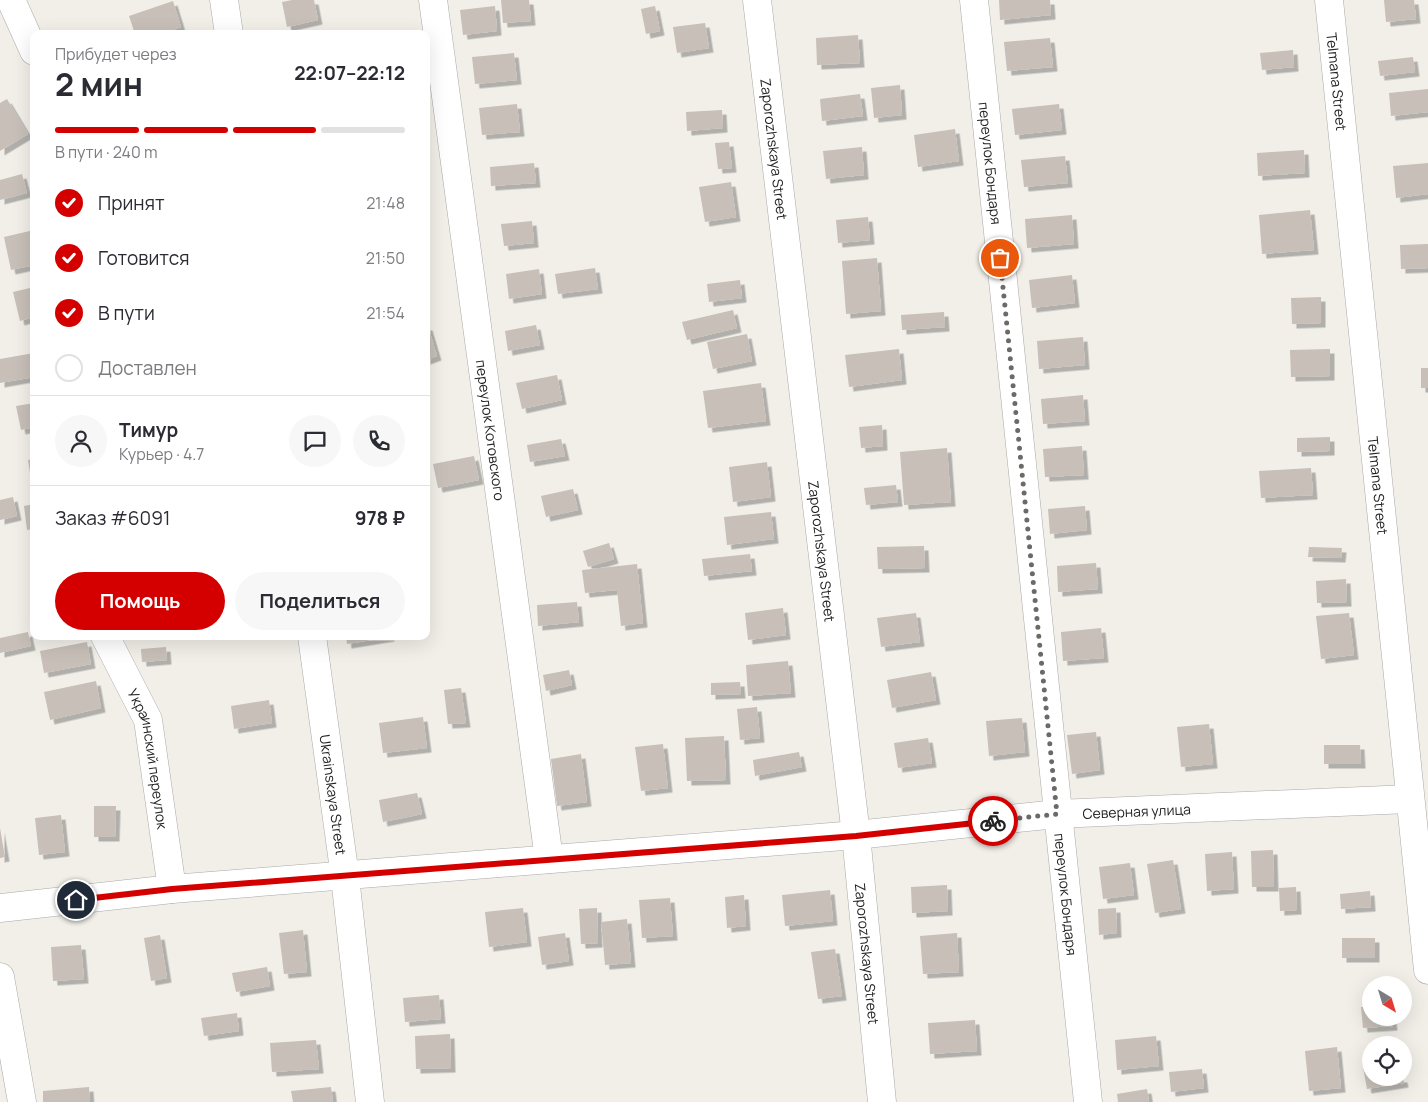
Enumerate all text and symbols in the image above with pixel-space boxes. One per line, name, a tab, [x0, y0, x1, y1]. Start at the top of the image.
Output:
street label: Telmana Street	[1323, 32, 1352, 132]
text: Прибудет через	[55, 43, 177, 65]
text: 22:07–22:12	[294, 60, 405, 86]
text: 2 мин	[55, 62, 143, 106]
street label: Zaporozhskaya Street	[757, 77, 793, 221]
street label: переулок Бондаря	[975, 101, 1007, 225]
text: В пути · 240 m	[55, 141, 158, 163]
icon: check	[55, 189, 83, 217]
text: Принят	[98, 190, 165, 216]
text: 21:48	[366, 192, 405, 214]
pin	[979, 237, 1021, 279]
icon: check	[55, 244, 83, 272]
icon: bag	[986, 244, 1014, 272]
text: Готовится	[98, 245, 190, 271]
text: 21:50	[366, 247, 405, 269]
icon: check	[55, 299, 83, 327]
text: В пути	[98, 300, 155, 326]
text: 21:54	[366, 302, 405, 324]
text: Доставлен	[98, 355, 197, 381]
street label: переулок Котовского	[472, 359, 510, 502]
button: person	[55, 415, 107, 467]
button: chat	[289, 415, 341, 467]
button: phone	[353, 415, 405, 467]
text: Тимур	[119, 417, 178, 443]
street label: Telmana Street	[1364, 436, 1393, 536]
text: Курьер · 4.7	[119, 443, 204, 465]
street label: Zaporozhskaya Street	[805, 479, 840, 623]
text: Заказ #6091	[55, 505, 170, 531]
text: 978 ₽	[355, 505, 405, 531]
button: Помощь	[55, 572, 225, 630]
button: Поделиться	[235, 572, 405, 630]
street label: Украинский переулок	[124, 685, 173, 831]
street label: Ukrainskaya Street	[316, 733, 351, 856]
courier	[968, 796, 1018, 846]
street label: Северная улица	[1082, 799, 1191, 822]
icon: bike	[979, 807, 1007, 835]
street label: переулок Бондаря	[1051, 832, 1082, 956]
pin	[55, 879, 97, 921]
street label: Zaporozhskaya Street	[851, 882, 884, 1026]
icon: home	[62, 886, 90, 914]
north arrow	[1362, 976, 1412, 1026]
map controls	[1362, 976, 1412, 1086]
button: locate	[1362, 1036, 1412, 1086]

